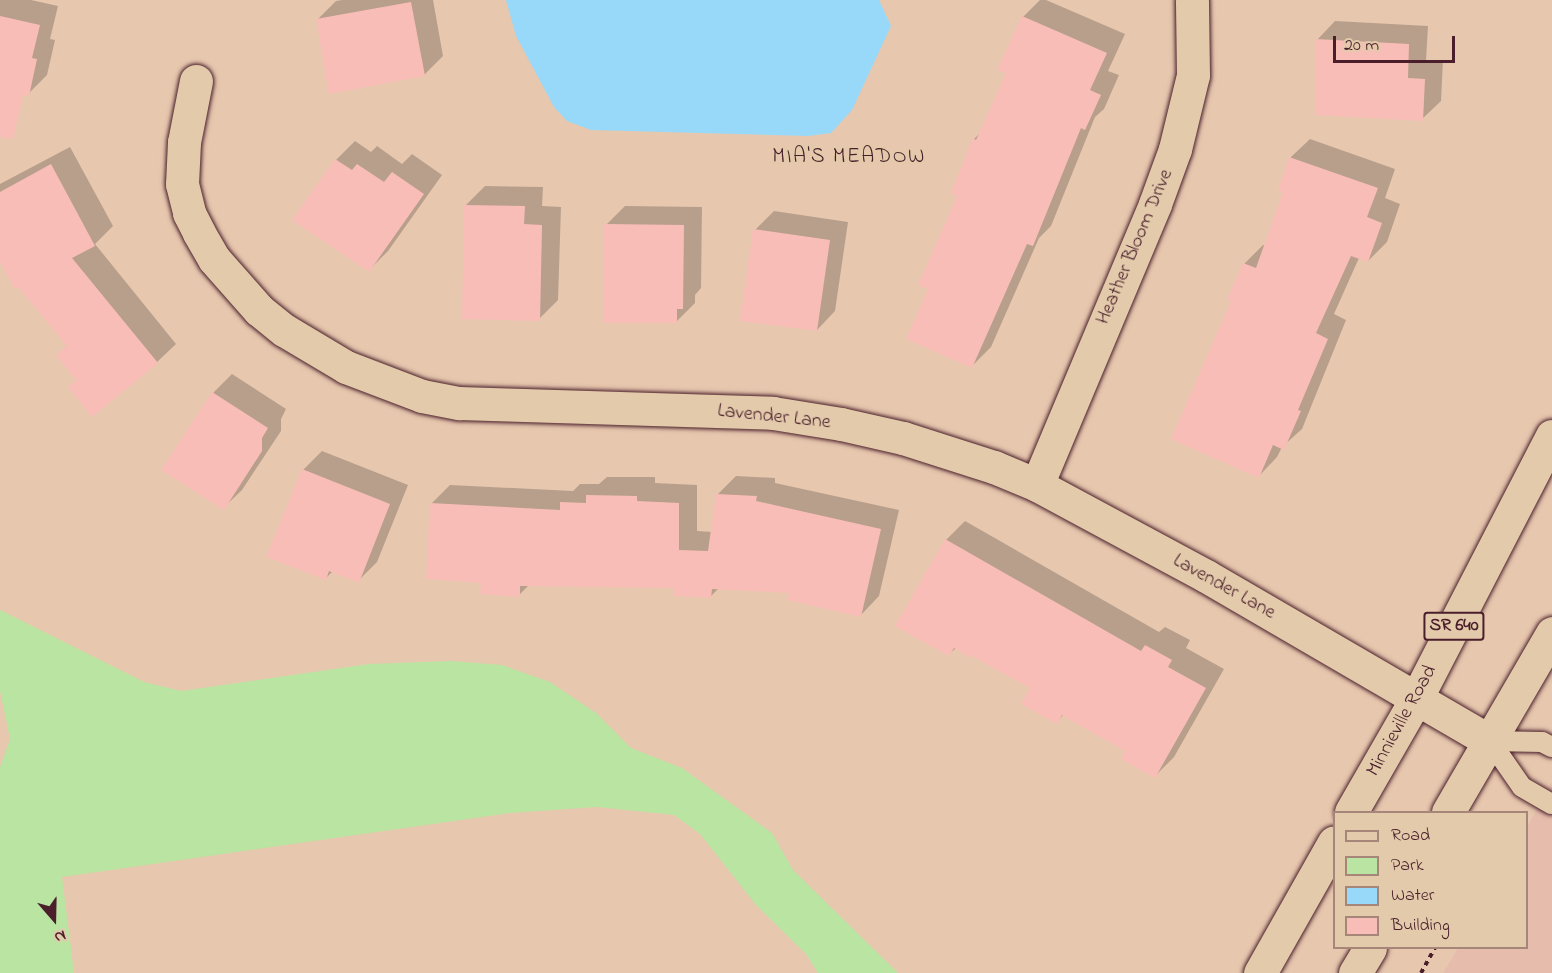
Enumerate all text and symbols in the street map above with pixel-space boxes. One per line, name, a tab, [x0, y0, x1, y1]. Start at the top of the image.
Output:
scale bar	[1336, 24, 1458, 62]
text: 20 m	[1344, 33, 1379, 59]
district label: MIA'S MEADOW	[772, 144, 926, 170]
street label: Heather Bloom Drive	[1091, 166, 1179, 328]
street label: Lavender Lane	[716, 399, 832, 435]
street label: Lavender Lane	[1168, 549, 1280, 625]
road number: SR 640	[1422, 611, 1486, 641]
street label: Minnieville Road	[1362, 661, 1442, 781]
legend	[1333, 811, 1528, 949]
text: Road	[1391, 823, 1430, 849]
text: Park	[1391, 853, 1424, 879]
text: Water	[1391, 883, 1434, 909]
north arrow	[24, 889, 84, 949]
text: Building	[1391, 913, 1450, 939]
text: N	[51, 923, 69, 949]

